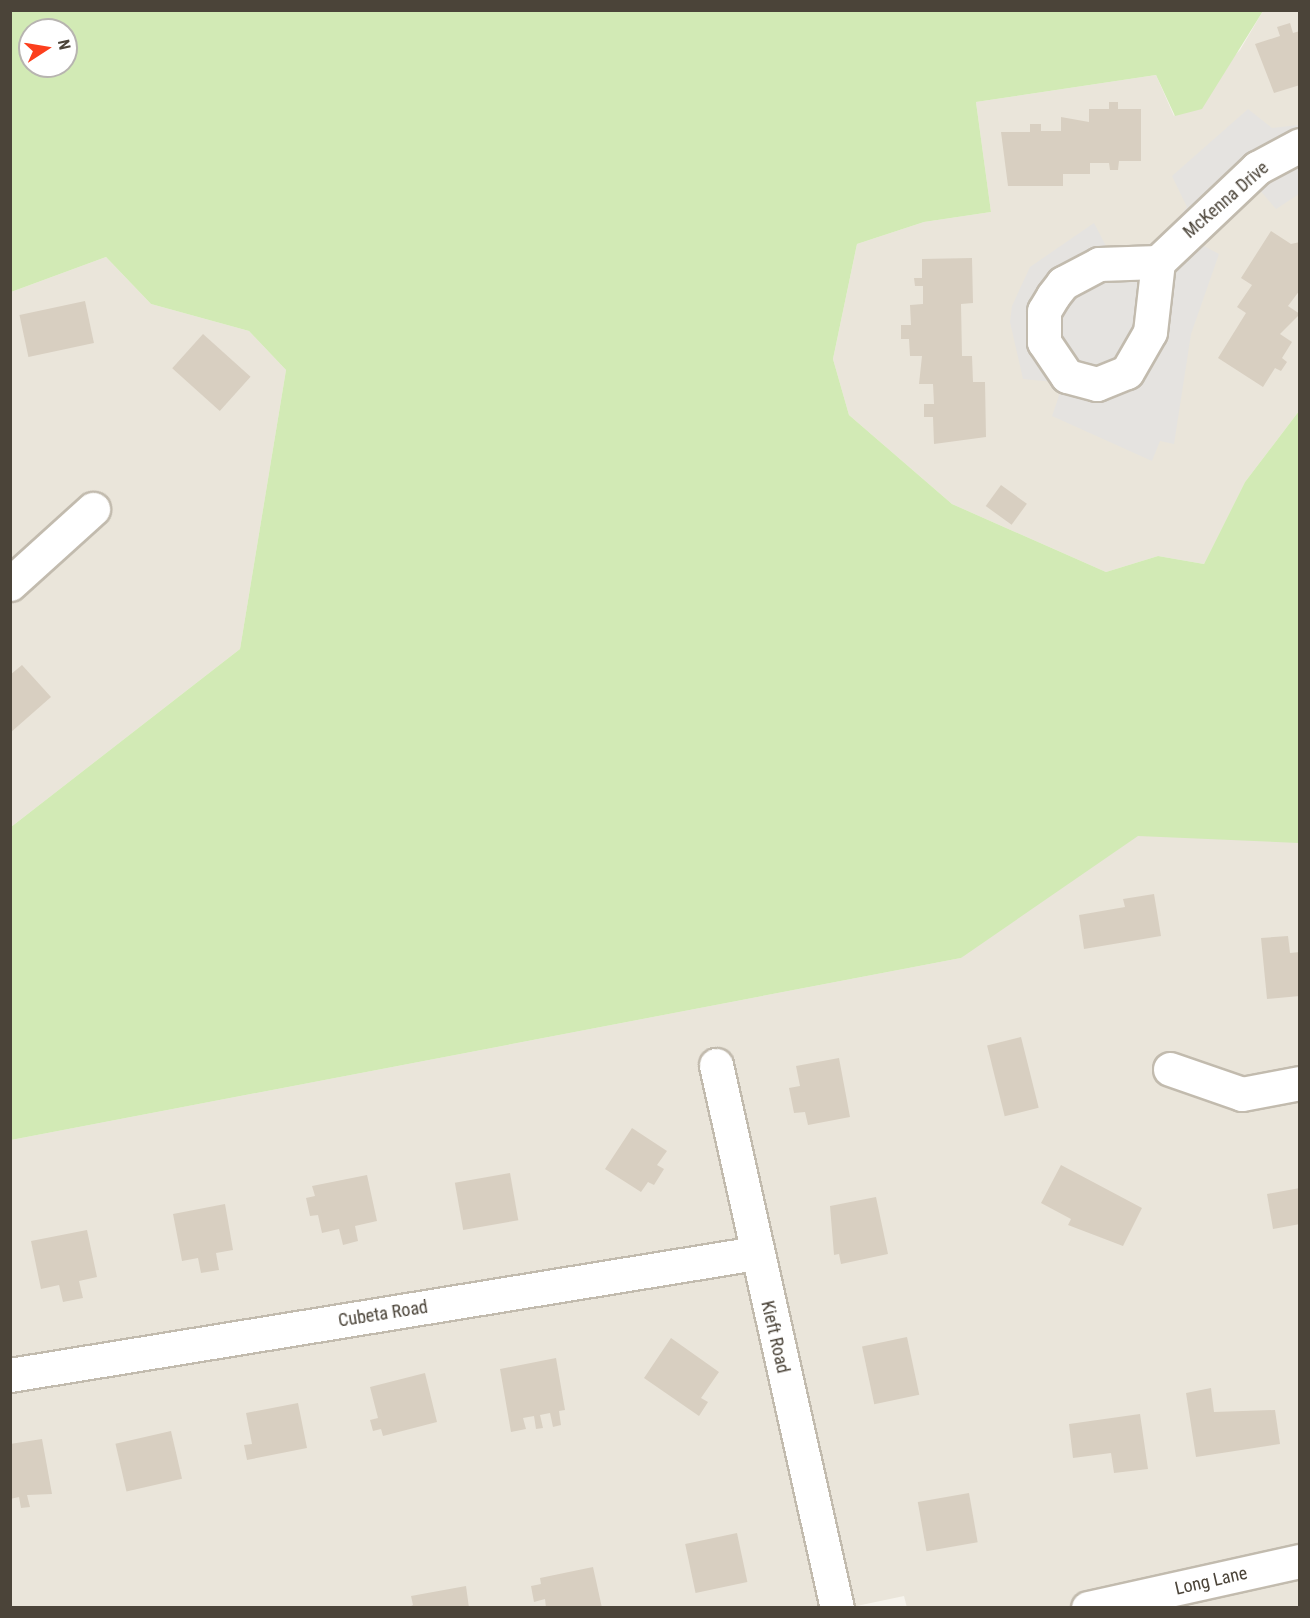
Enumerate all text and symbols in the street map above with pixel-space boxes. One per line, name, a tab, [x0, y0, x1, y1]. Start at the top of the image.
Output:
north arrow	[18, 18, 78, 78]
text: N	[54, 38, 74, 51]
street label: McKenna Drive	[1179, 157, 1273, 243]
street label: Cubeta Road	[337, 1296, 429, 1332]
street label: Kieft Road	[756, 1299, 794, 1375]
street label: Long Lane	[1173, 1562, 1249, 1600]

